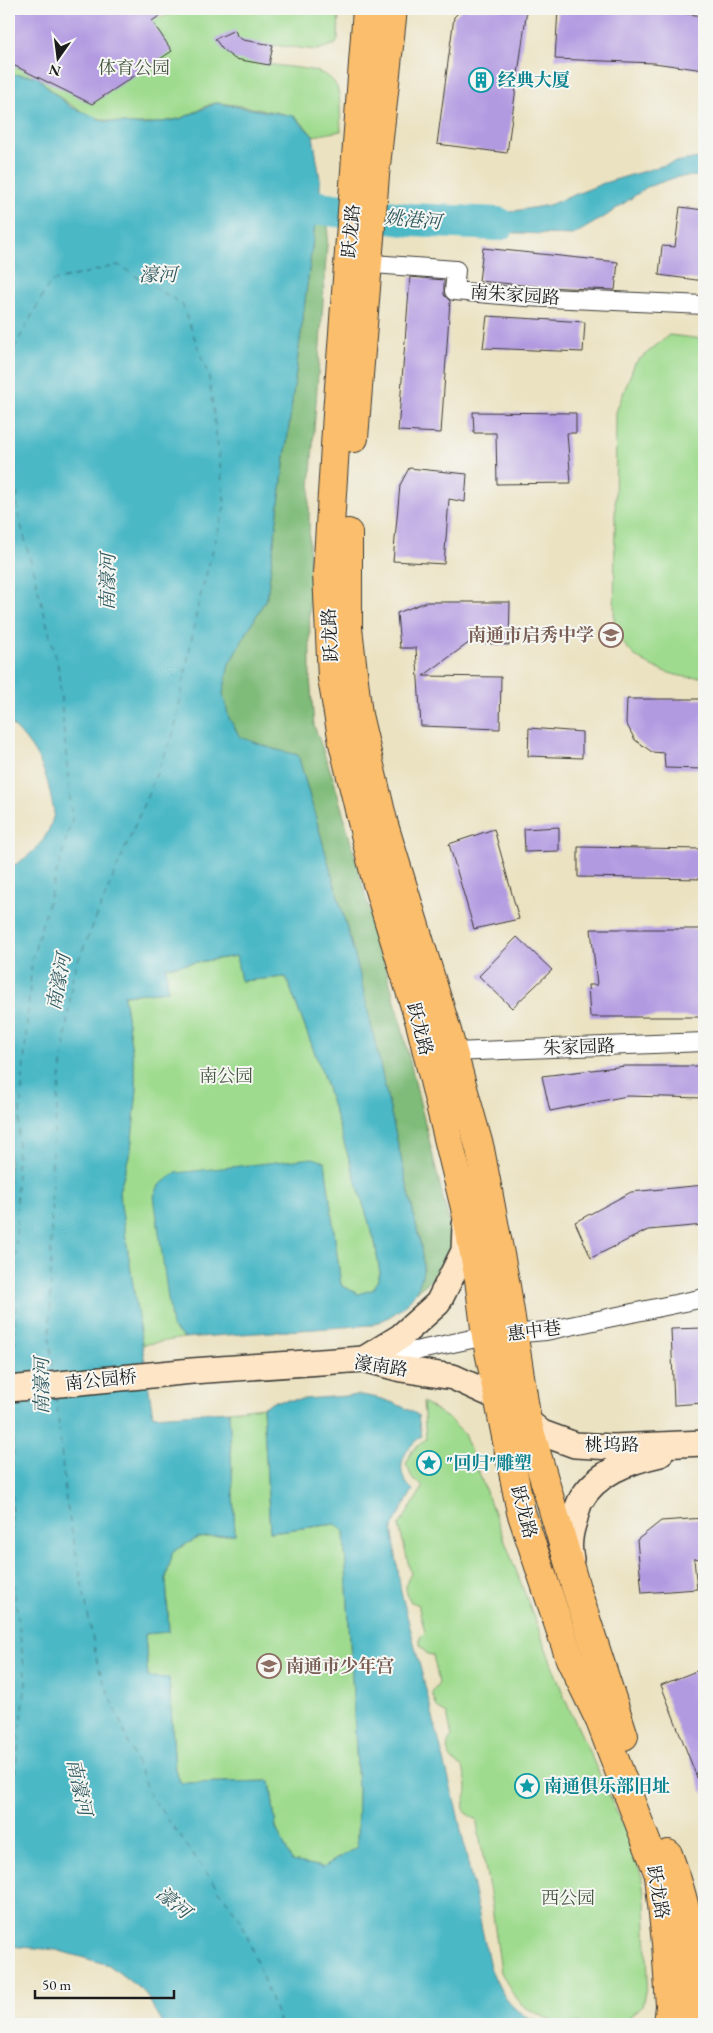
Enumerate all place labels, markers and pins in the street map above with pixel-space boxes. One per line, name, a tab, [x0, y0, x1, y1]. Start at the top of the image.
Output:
building icon: 经典大厦	[468, 67, 494, 93]
place label: 经典大厦	[498, 68, 570, 91]
school or university icon: 南通市启秀中学	[598, 622, 624, 648]
place label: 南通市启秀中学	[468, 623, 594, 646]
place icon: "回归"雕塑	[416, 1450, 442, 1476]
place label: "回归"雕塑	[446, 1451, 532, 1474]
school or university icon: 南通市少年宫	[256, 1653, 282, 1679]
place label: 南通市少年宫	[286, 1654, 394, 1677]
place icon: 南通俱乐部旧址	[514, 1773, 540, 1799]
place label: 南通俱乐部旧址	[544, 1774, 670, 1797]

